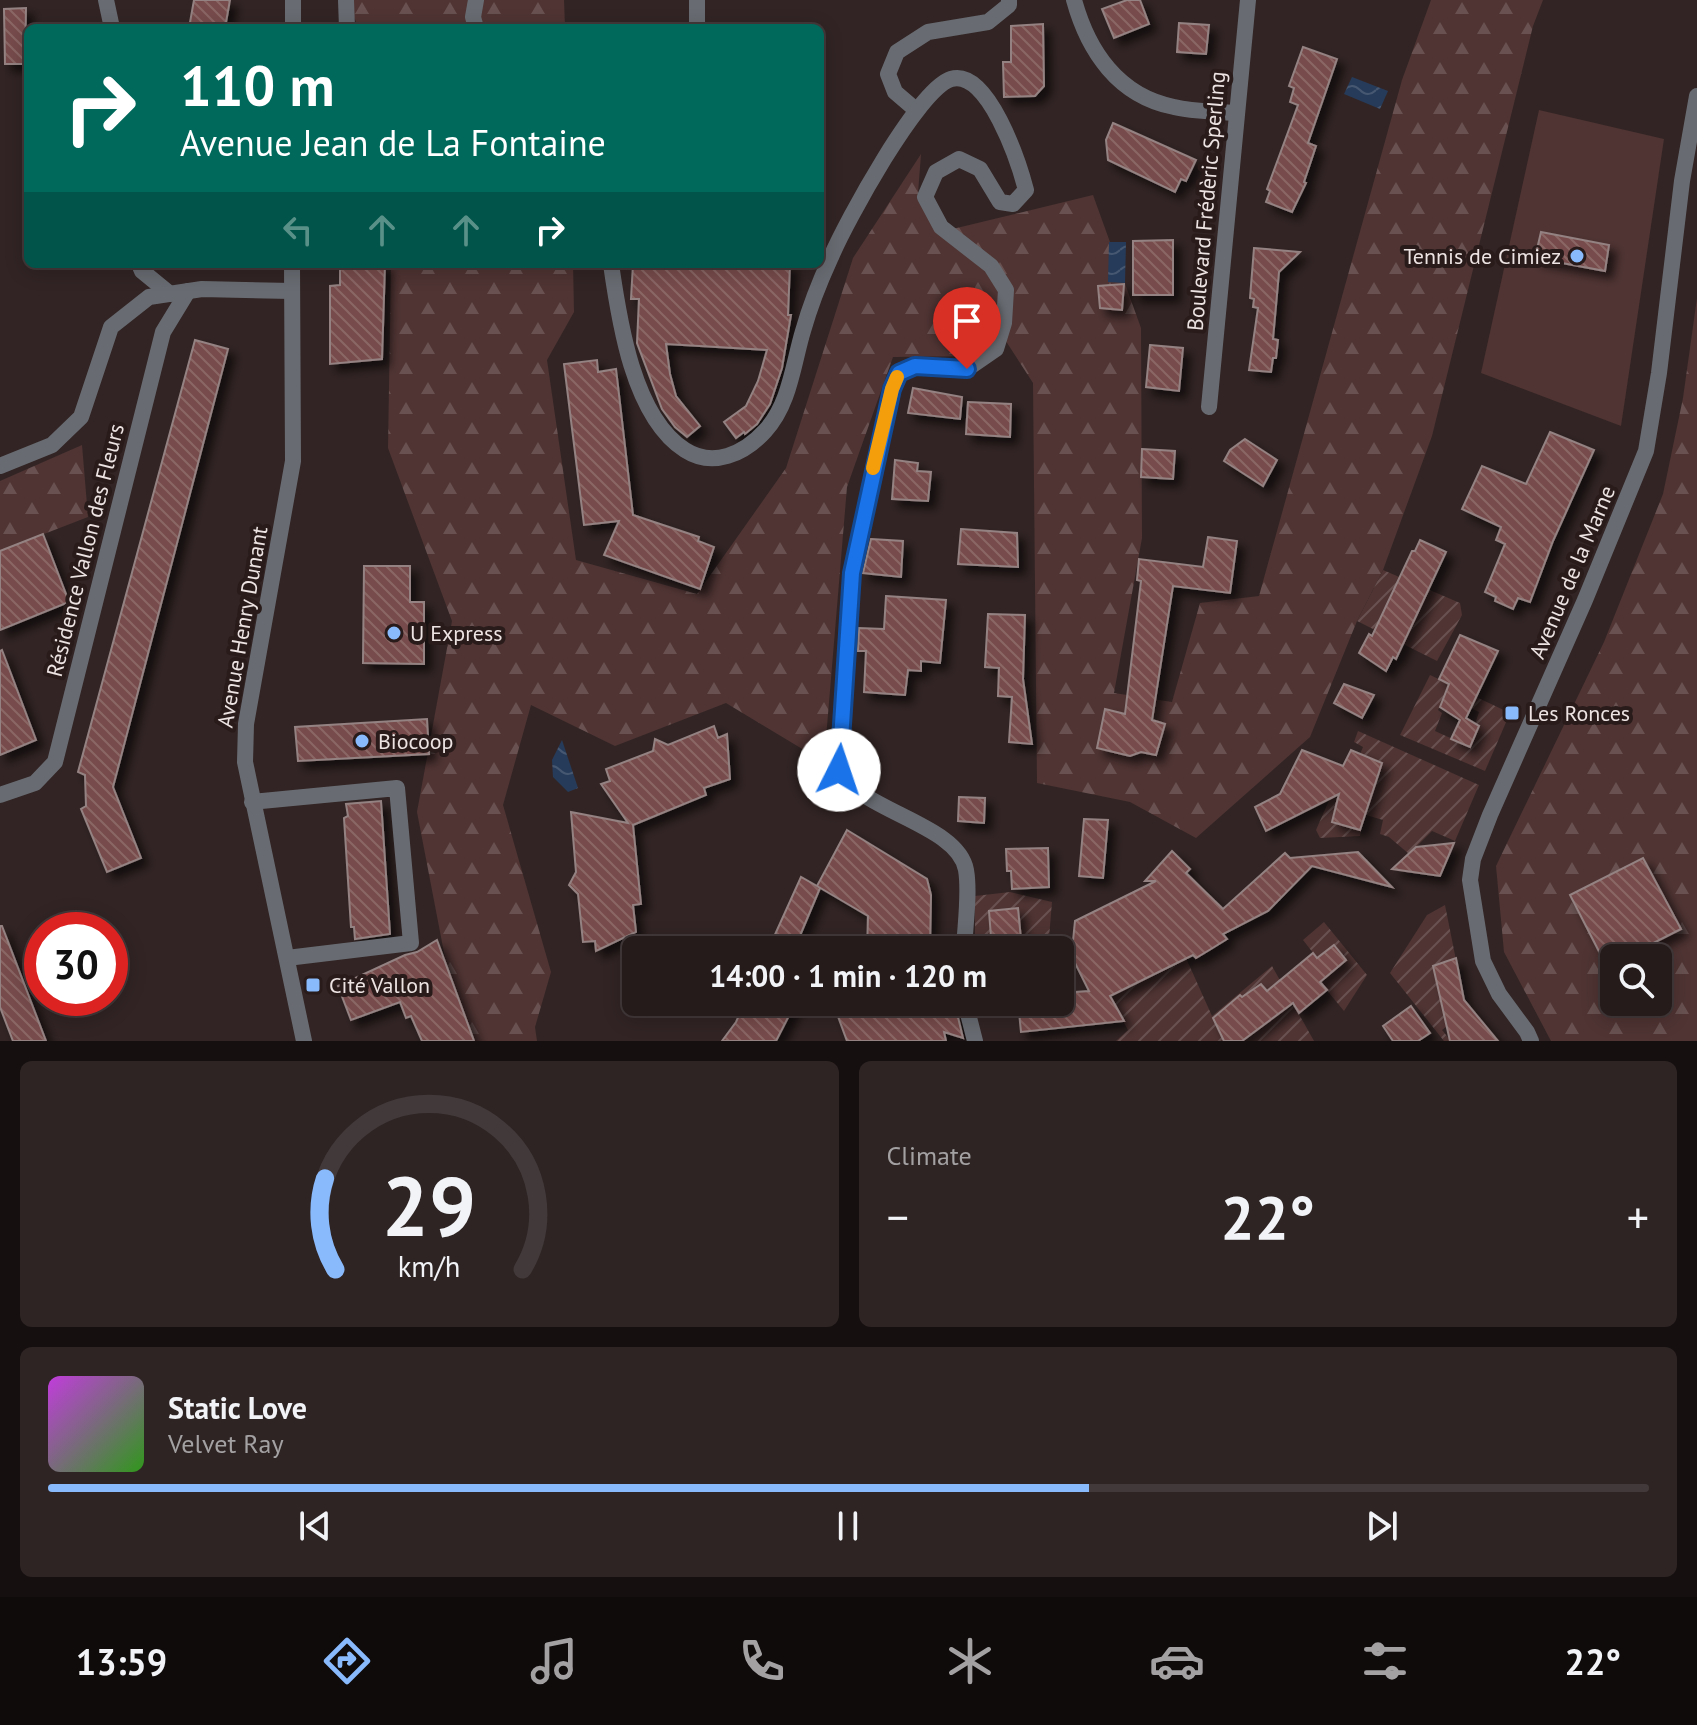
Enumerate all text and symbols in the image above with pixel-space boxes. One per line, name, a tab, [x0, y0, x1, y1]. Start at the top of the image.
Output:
text: 110 m	[180, 49, 335, 121]
icon: right	[48, 56, 152, 160]
street label: Boulevard Frédèric Sperling	[1181, 70, 1231, 332]
text: Avenue Jean de La Fontaine	[180, 119, 606, 166]
icon: left	[276, 208, 320, 252]
icon: ahead	[360, 208, 404, 252]
icon: ahead	[444, 208, 488, 252]
icon: right	[528, 208, 572, 252]
place label: Tennis de Cimiez	[1403, 242, 1561, 270]
marker: Tennis de Cimiez	[1568, 247, 1586, 265]
pin	[933, 287, 1001, 369]
icon: arrive	[945, 299, 989, 343]
street label: Résidence Vallon des Fleurs	[40, 421, 130, 679]
street label: Avenue de la Marne	[1523, 481, 1621, 663]
street label: Avenue Henry Dunant	[210, 524, 274, 730]
place label: U Express	[410, 619, 502, 647]
marker: U Express	[385, 624, 403, 642]
place label: Les Ronces	[1528, 699, 1630, 727]
marker: Les Ronces	[1503, 704, 1521, 722]
place label: Biocoop	[378, 727, 453, 755]
position arrow	[797, 728, 881, 812]
marker: Biocoop	[353, 732, 371, 750]
speed limit sign: 30	[24, 912, 128, 1016]
map controls	[1600, 944, 1672, 1016]
button: search	[1600, 944, 1672, 1016]
text: 14:00 · 1 min · 120 m	[709, 956, 987, 995]
place label: Cité Vallon	[329, 971, 430, 999]
marker: Cité Vallon	[304, 976, 322, 994]
text: Climate	[887, 1139, 972, 1172]
text: 29	[382, 1151, 476, 1259]
text: 22°	[1221, 1178, 1315, 1256]
text: −	[887, 1188, 909, 1245]
text: +	[1627, 1188, 1649, 1245]
text: km/h	[398, 1248, 461, 1285]
text: Static Love	[168, 1388, 307, 1427]
text: Velvet Ray	[168, 1427, 284, 1460]
icon: previous	[293, 1504, 337, 1548]
icon: pause	[826, 1504, 870, 1548]
icon: next	[1360, 1504, 1404, 1548]
icon: directions	[319, 1633, 375, 1689]
icon: music	[526, 1633, 582, 1689]
icon: phone	[734, 1633, 790, 1689]
icon: climate	[942, 1633, 998, 1689]
icon: car	[1149, 1633, 1205, 1689]
icon: filters	[1357, 1633, 1413, 1689]
text: 13:59	[76, 1638, 167, 1685]
text: 22°	[1565, 1638, 1621, 1685]

